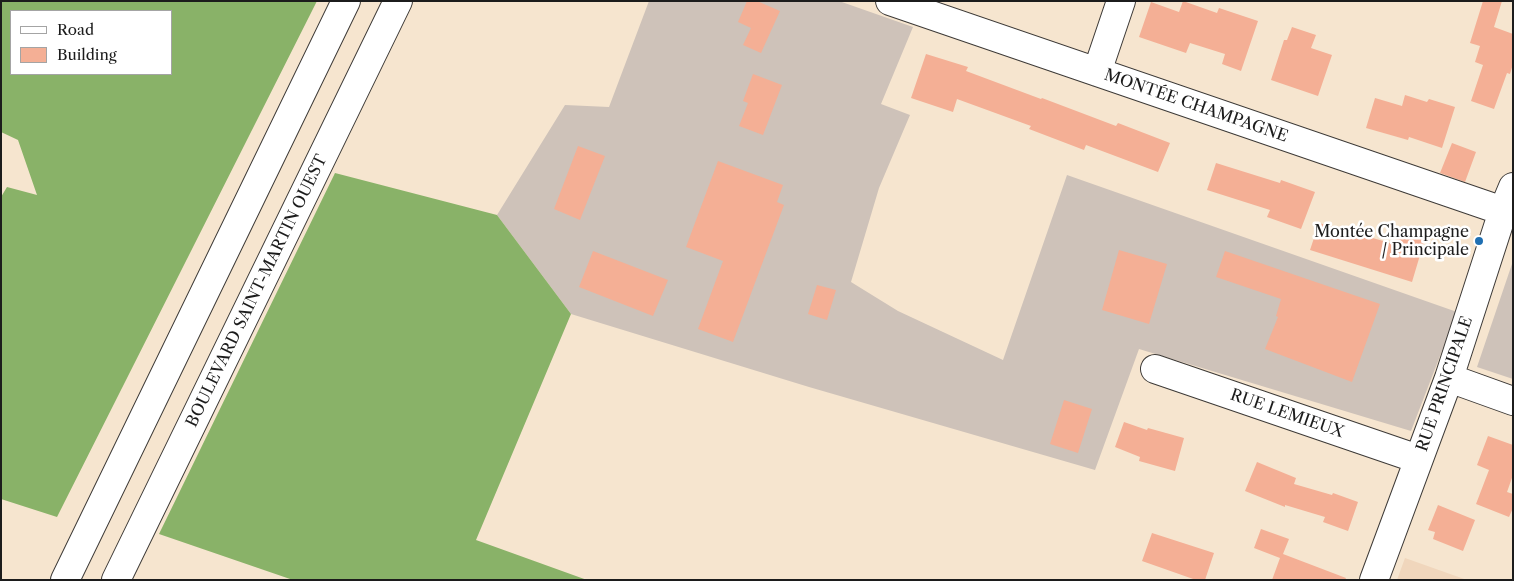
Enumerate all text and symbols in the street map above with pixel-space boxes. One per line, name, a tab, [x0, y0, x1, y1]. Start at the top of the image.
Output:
legend	[10, 10, 172, 75]
text: Road	[57, 20, 94, 39]
text: Building	[57, 45, 117, 64]
street label: MONTÉE CHAMPAGNE	[1102, 66, 1290, 146]
street label: BOULEVARD SAINT-MARTIN OUEST	[182, 152, 332, 430]
place label: Montée Champagne / Principale	[1314, 222, 1469, 260]
marker: Montée Champagne / Principale	[1473, 235, 1485, 247]
street label: RUE PRINCIPALE	[1413, 314, 1477, 454]
street label: RUE LEMIEUX	[1228, 386, 1346, 442]

